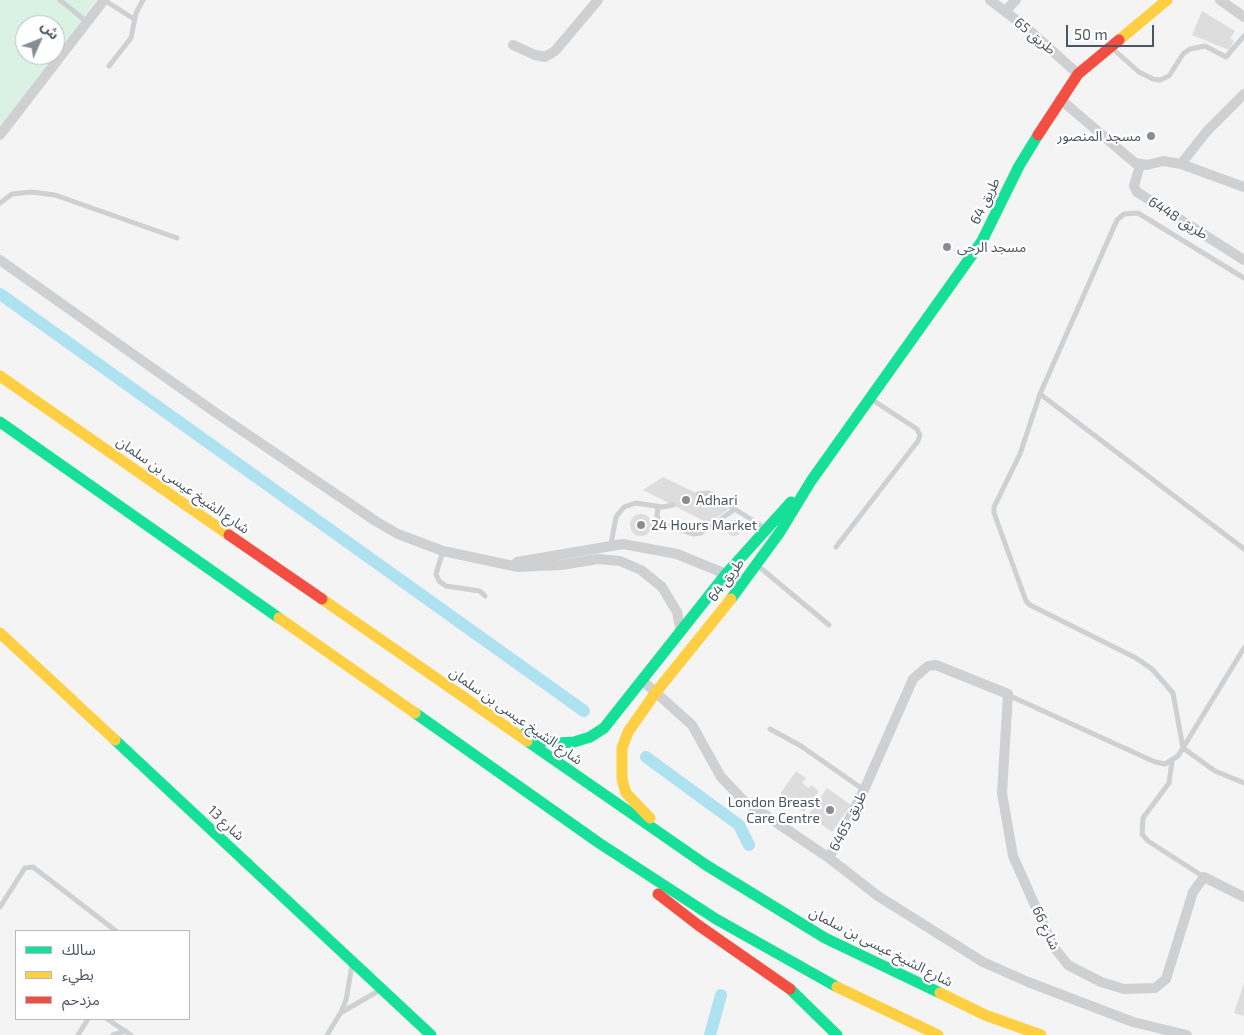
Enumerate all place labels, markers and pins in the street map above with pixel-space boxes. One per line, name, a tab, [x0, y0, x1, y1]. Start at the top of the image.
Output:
place label: مسجد المنصور	[1057, 128, 1141, 144]
marker: مسجد المنصور	[1145, 130, 1157, 142]
place label: مسجد الرحى	[957, 239, 1026, 255]
marker: مسجد الرحى	[941, 241, 953, 253]
place label: Adhari	[696, 492, 738, 508]
marker: Adhari	[680, 494, 692, 506]
place label: 24 Hours Market	[651, 517, 757, 533]
marker: 24 Hours Market	[635, 519, 647, 531]
place label: London Breast Care Centre	[728, 794, 820, 826]
marker: London Breast Care Centre	[824, 804, 836, 816]

